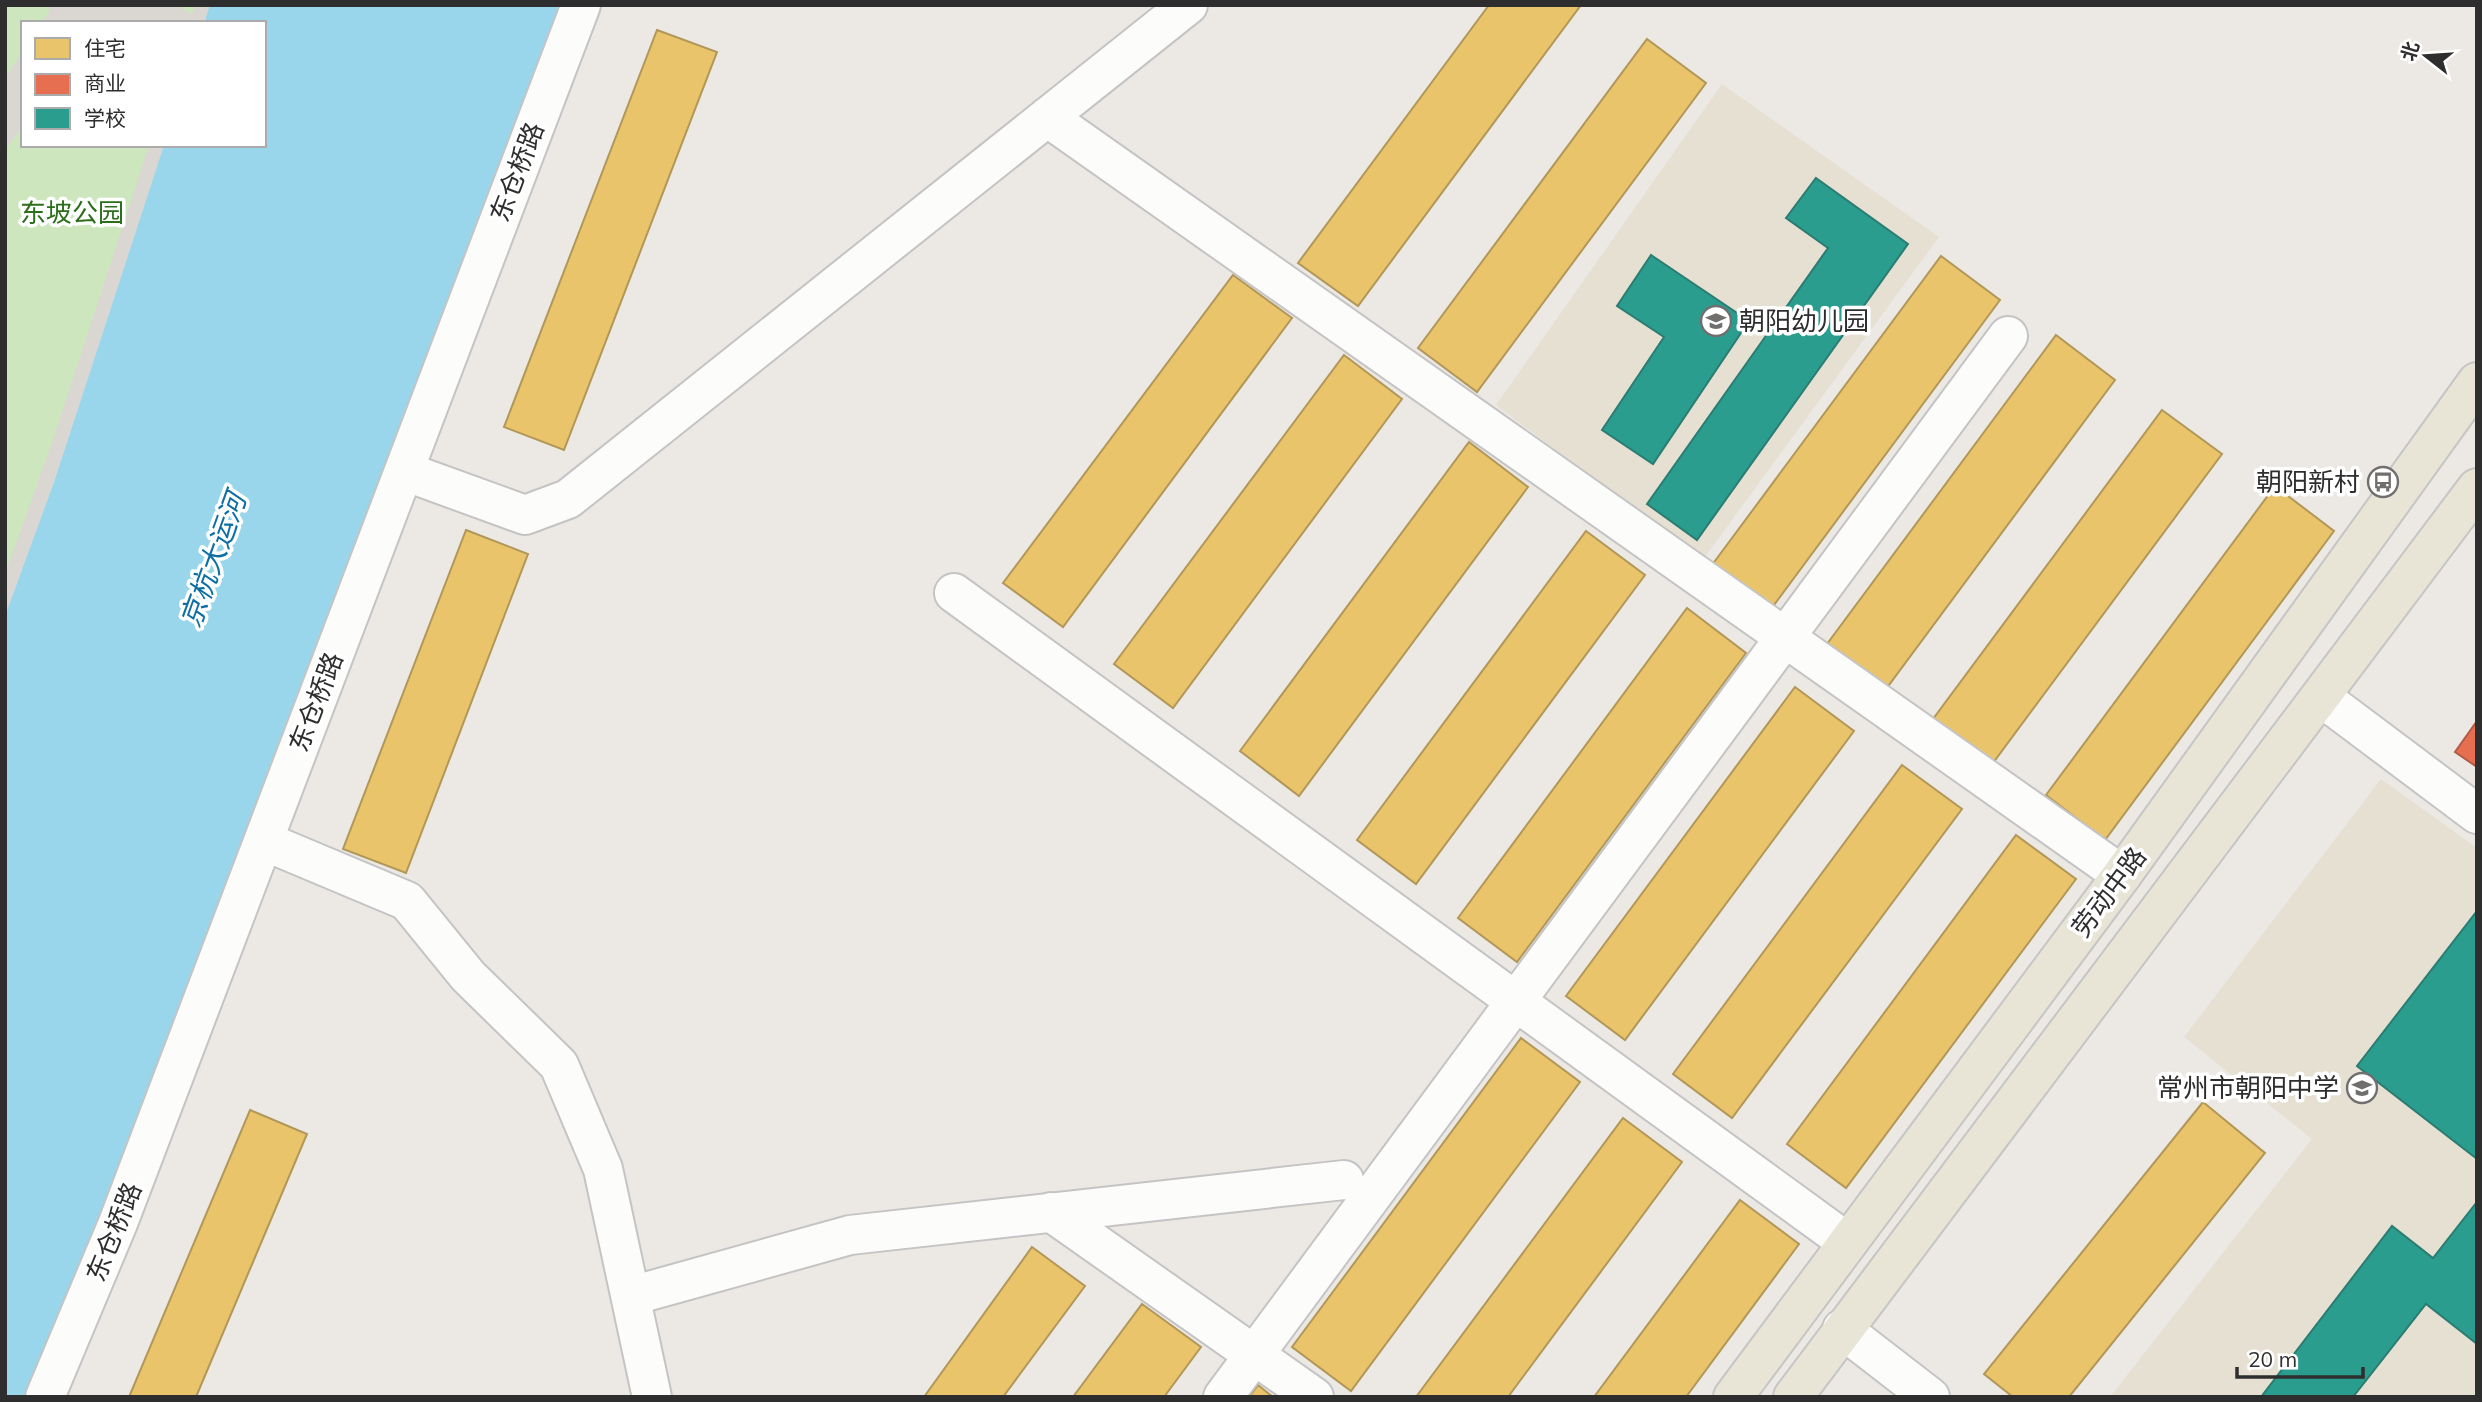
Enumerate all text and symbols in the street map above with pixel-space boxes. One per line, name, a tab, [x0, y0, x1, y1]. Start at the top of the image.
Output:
legend	[21, 21, 266, 147]
north arrow	[2391, 21, 2461, 91]
text: 住宅	[84, 35, 126, 61]
text: 北	[2395, 38, 2424, 64]
text: 商业	[84, 70, 126, 96]
text: 学校	[84, 105, 126, 131]
street label: 东仓桥路	[482, 117, 551, 226]
park label: 东坡公园	[20, 196, 124, 229]
school or university icon: 朝阳幼儿园	[1699, 304, 1733, 338]
place label: 朝阳幼儿园	[1739, 304, 1869, 337]
place label: 朝阳新村	[2256, 465, 2360, 498]
bus stop icon: 朝阳新村	[2366, 465, 2400, 499]
water label: 京杭大运河	[172, 483, 255, 632]
street label: 东仓桥路	[281, 647, 350, 756]
street label: 劳动中路	[2064, 840, 2153, 943]
place label: 常州市朝阳中学	[2157, 1071, 2339, 1104]
school or university icon: 常州市朝阳中学	[2345, 1071, 2379, 1105]
street label: 东仓桥路	[79, 1177, 148, 1286]
scale bar	[2237, 1336, 2363, 1380]
text: 20 m	[2248, 1346, 2297, 1372]

